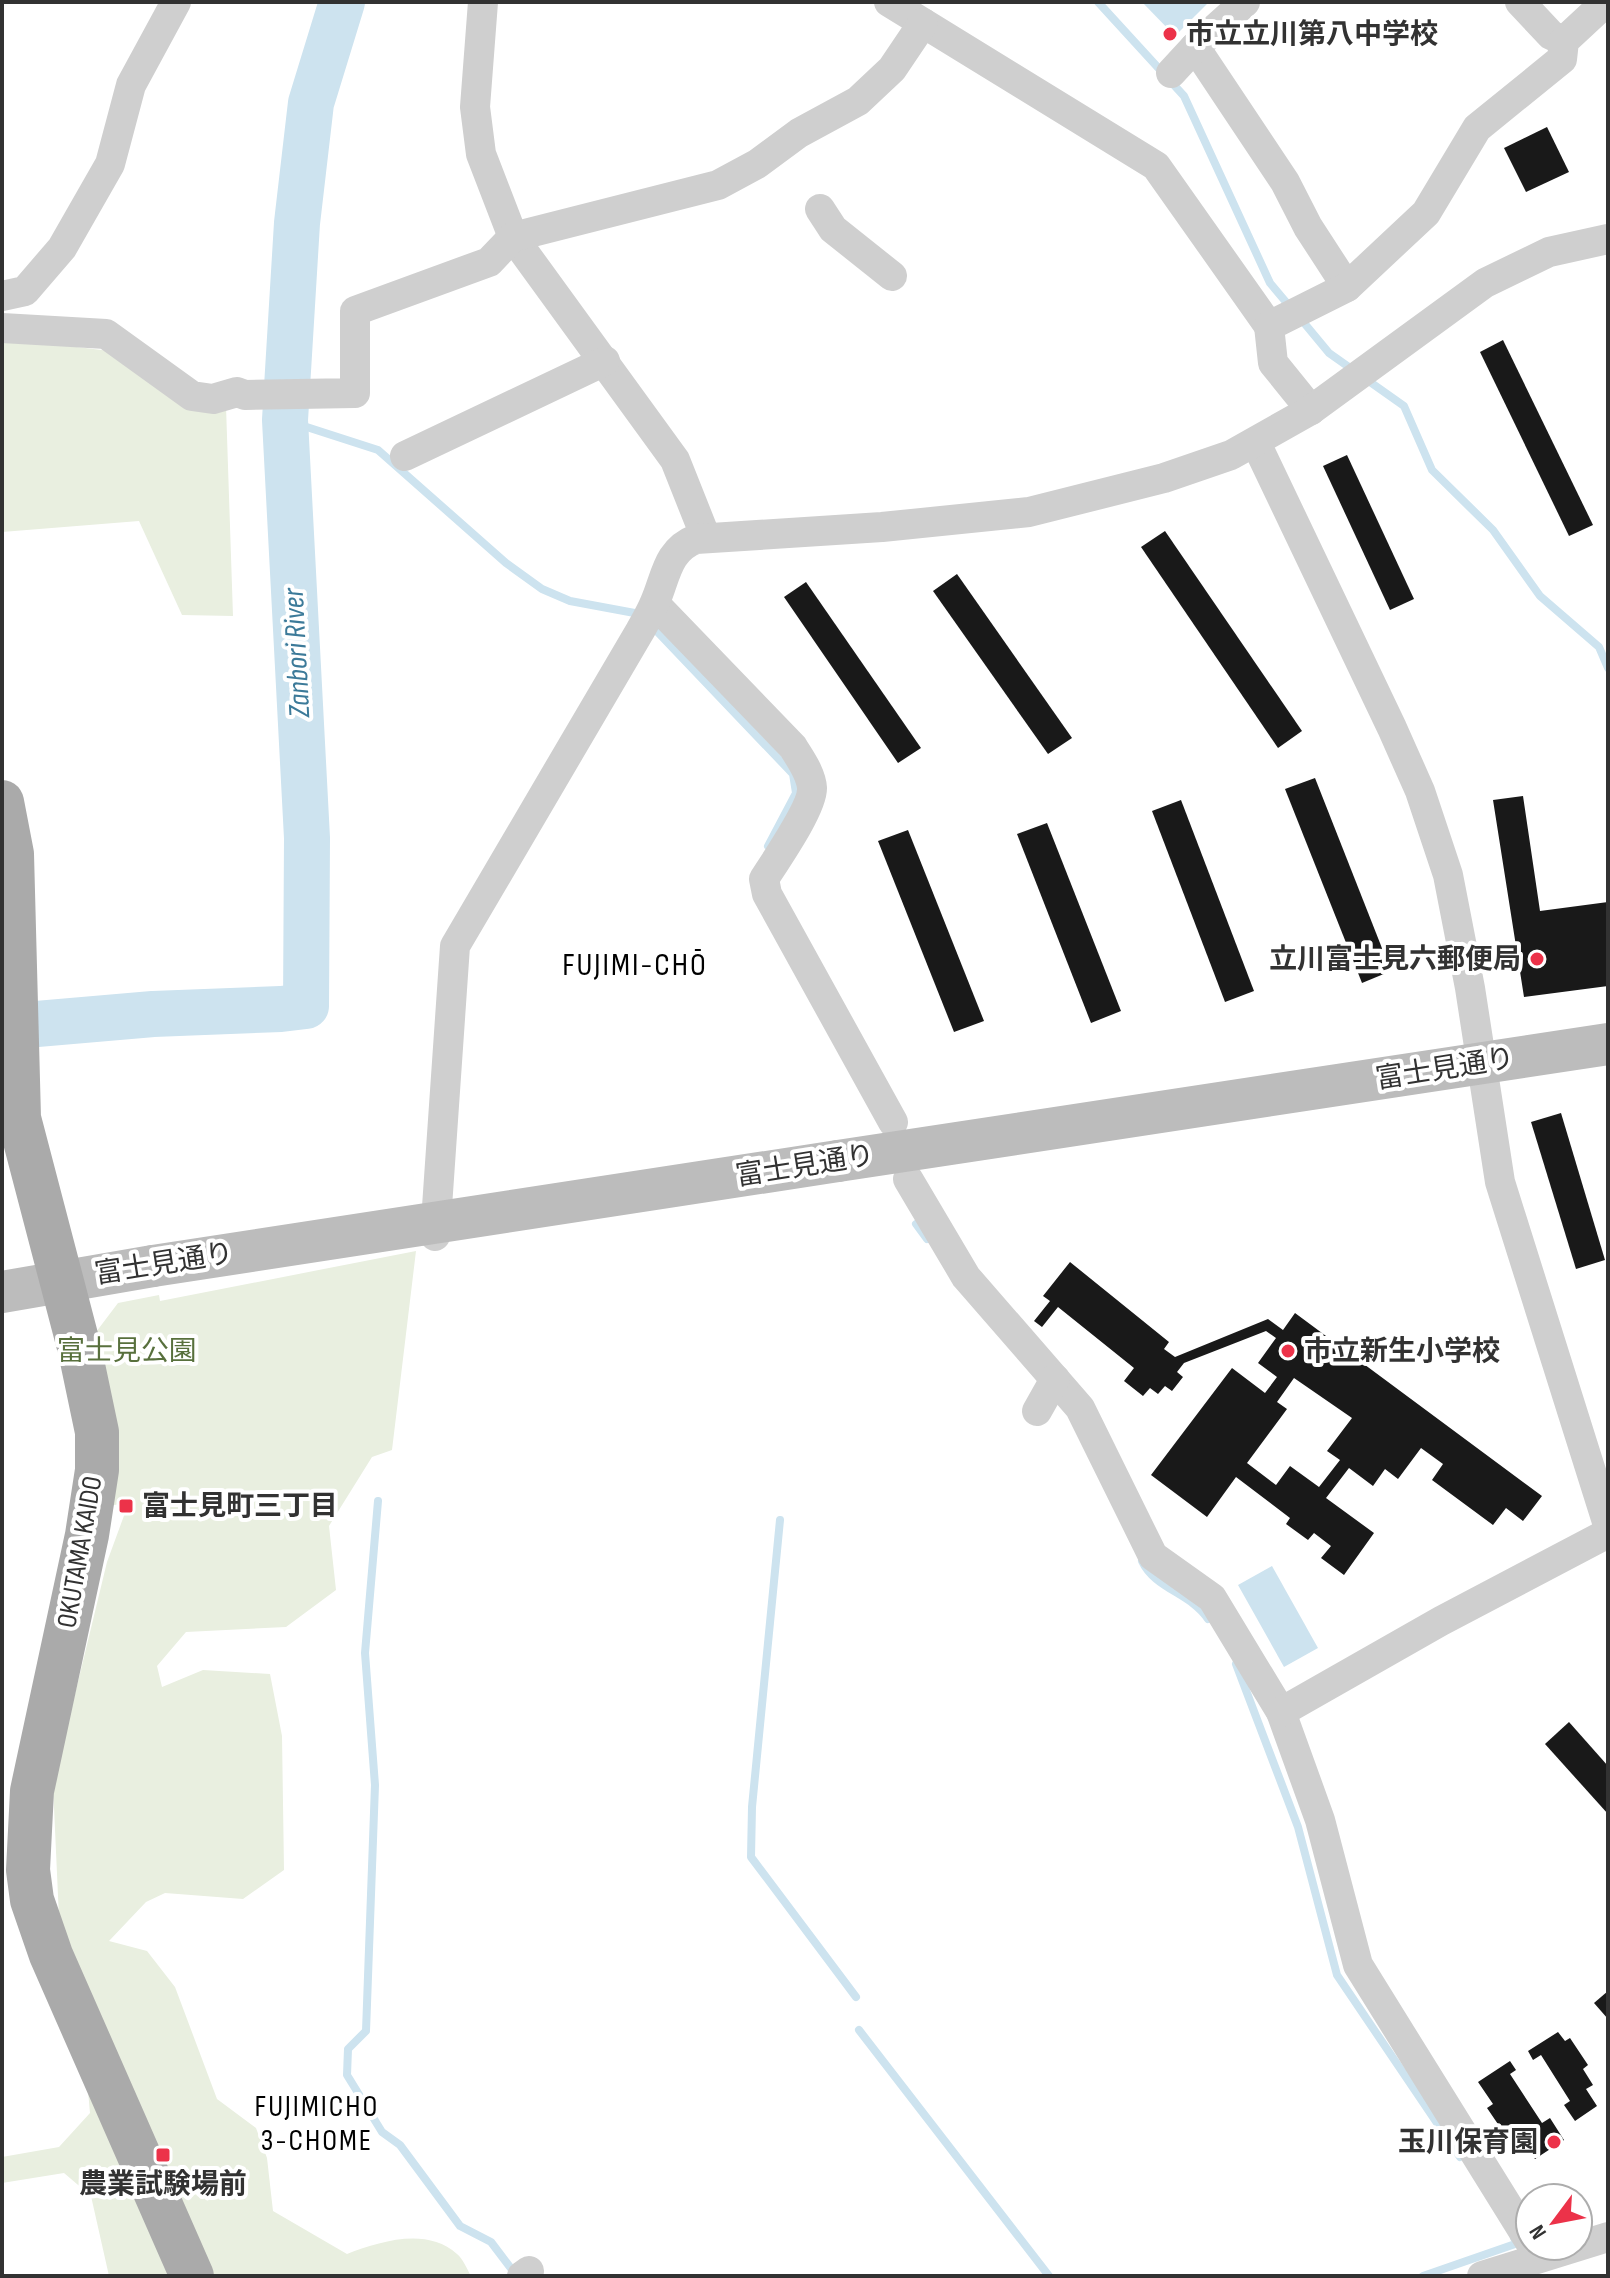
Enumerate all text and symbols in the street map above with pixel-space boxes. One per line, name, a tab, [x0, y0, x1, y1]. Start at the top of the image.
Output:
place label: 市立立川第八中学校	[1186, 18, 1438, 51]
marker: 市立立川第八中学校	[1161, 25, 1179, 43]
water label: Zanbori River	[276, 586, 318, 720]
place label: 立川富士見六郵便局	[1269, 943, 1521, 976]
district label: FUJIMI-CHŌ	[562, 946, 708, 985]
marker: 立川富士見六郵便局	[1528, 950, 1546, 968]
street label: 富士見通り	[1373, 1042, 1517, 1096]
street label: 富士見通り	[733, 1139, 877, 1193]
street label: 富士見通り	[92, 1237, 236, 1291]
park label: 富士見公園	[57, 1335, 197, 1368]
place label: 市立新生小学校	[1304, 1335, 1500, 1368]
marker: 市立新生小学校	[1279, 1342, 1297, 1360]
street label: OKUTAMA KAIDO	[50, 1473, 110, 1631]
place label: 富士見町三丁目	[142, 1490, 338, 1523]
marker: 富士見町三丁目	[117, 1497, 135, 1515]
district label: FUJIMICHO 3-CHOME	[255, 2089, 379, 2159]
place label: 玉川保育園	[1398, 2126, 1538, 2159]
marker: 玉川保育園	[1545, 2133, 1563, 2151]
marker: 農業試験場前	[154, 2146, 172, 2164]
place label: 農業試験場前	[79, 2168, 247, 2201]
north arrow	[1514, 2182, 1594, 2262]
text: N	[1524, 2220, 1553, 2244]

